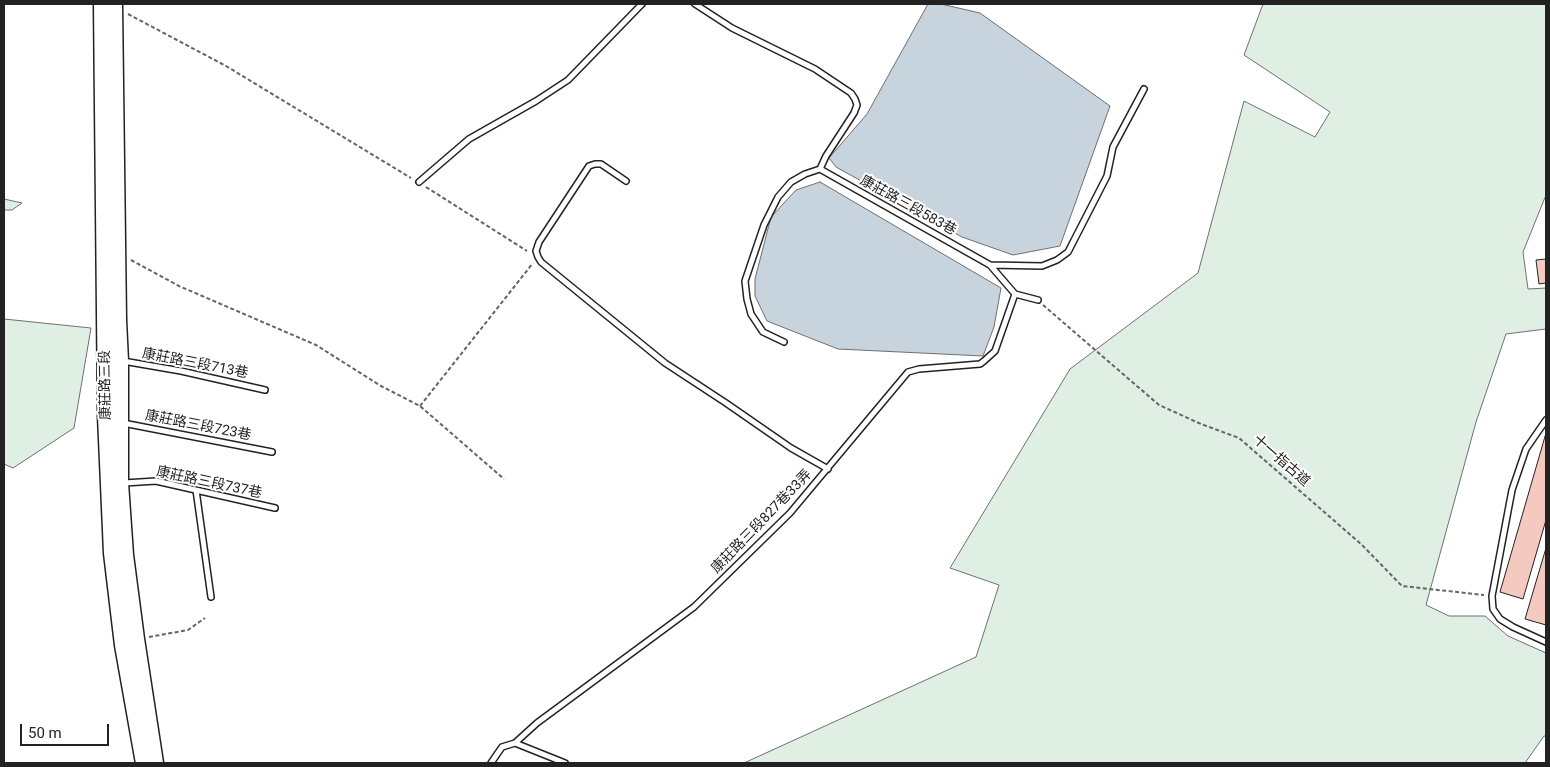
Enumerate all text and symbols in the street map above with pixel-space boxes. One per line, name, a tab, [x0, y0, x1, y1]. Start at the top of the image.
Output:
street label: 康莊路三段583巷	[857, 173, 959, 239]
street label: 康莊路三段713巷	[141, 345, 249, 383]
street label: 康莊路三段	[97, 350, 115, 420]
street label: 康莊路三段723巷	[144, 407, 252, 445]
street label: 十一指古道	[1249, 432, 1313, 490]
street label: 康莊路三段737巷	[155, 464, 263, 502]
street label: 康莊路三段827巷33弄	[708, 467, 816, 577]
scale bar	[22, 714, 111, 746]
text: 50 m	[28, 724, 62, 742]

